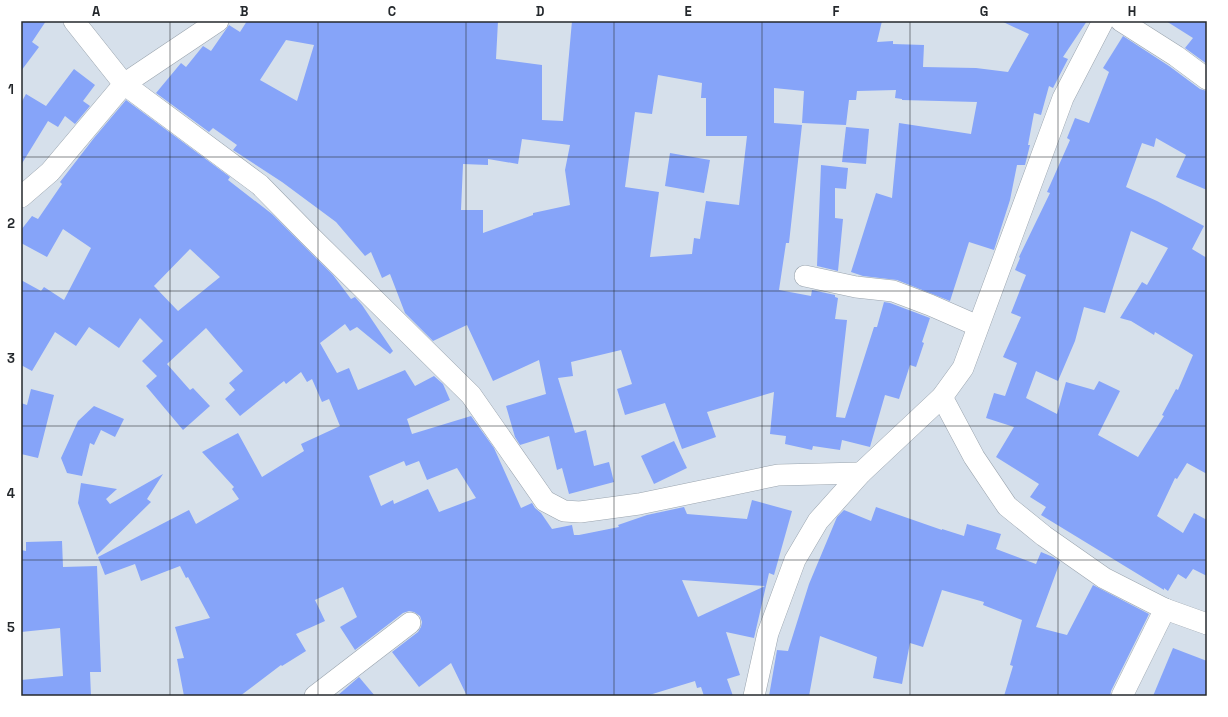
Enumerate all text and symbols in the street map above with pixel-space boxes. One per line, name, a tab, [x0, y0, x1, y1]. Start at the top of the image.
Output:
text: A	[92, 3, 101, 20]
text: B	[240, 3, 249, 20]
text: C	[388, 3, 396, 20]
text: D	[536, 3, 545, 20]
text: E	[684, 3, 692, 20]
text: F	[833, 3, 840, 20]
text: G	[980, 3, 988, 20]
text: H	[1128, 3, 1136, 20]
text: 1	[8, 81, 14, 98]
text: 2	[7, 215, 15, 232]
text: 3	[7, 350, 15, 367]
text: 4	[7, 485, 15, 502]
text: 5	[7, 619, 15, 636]

